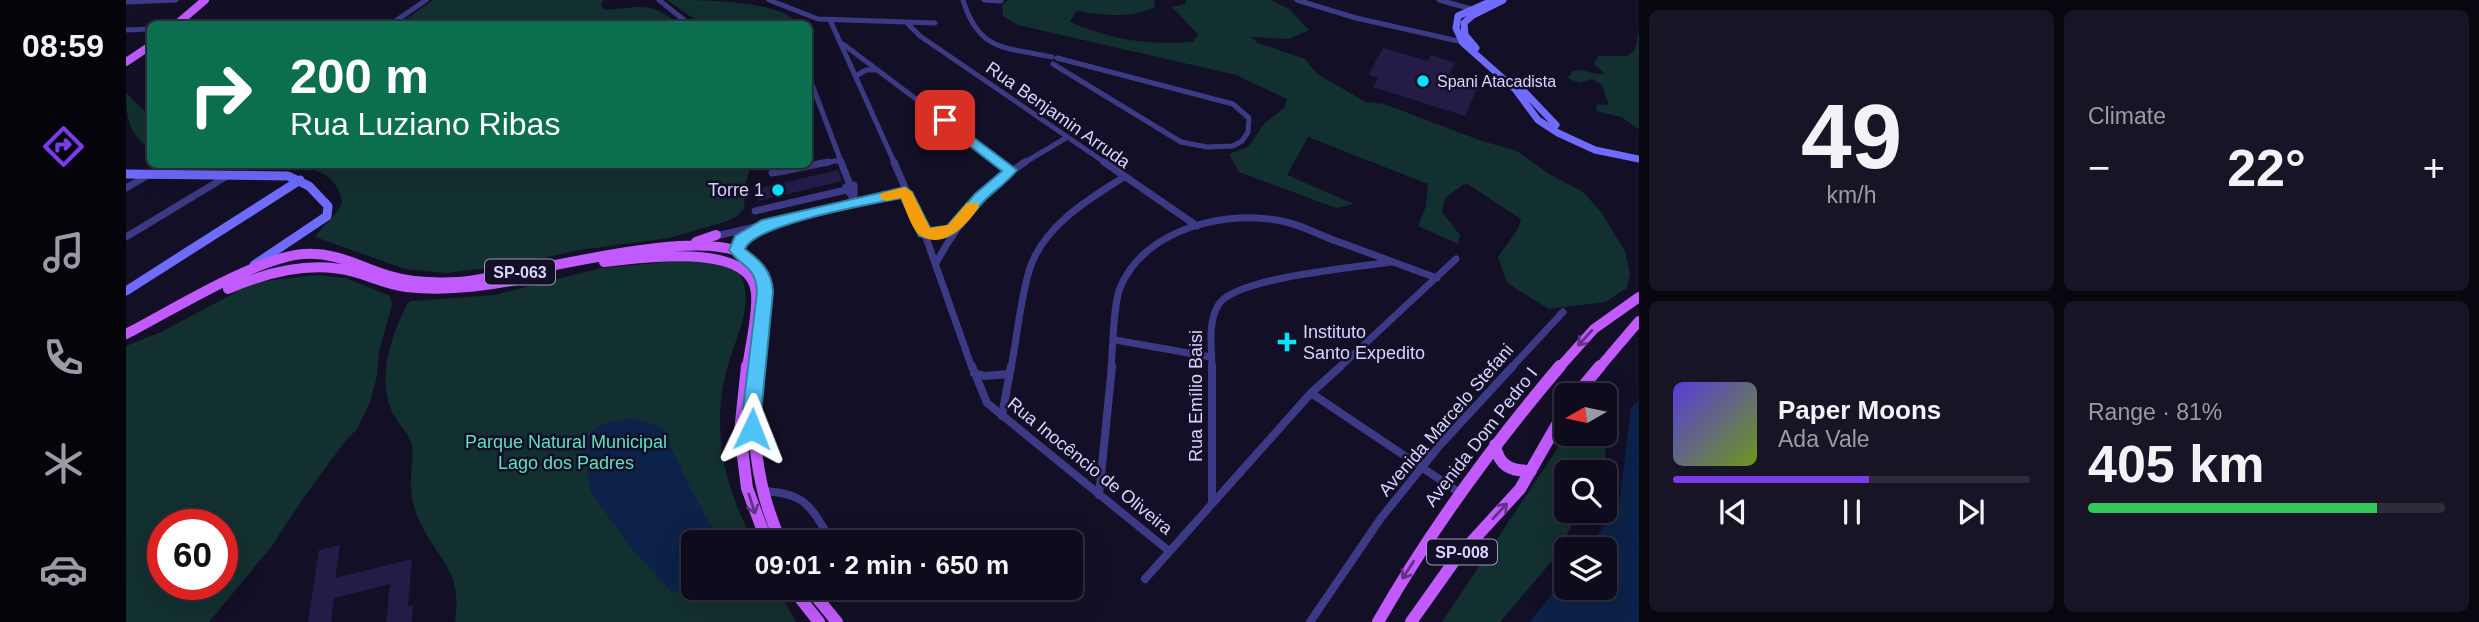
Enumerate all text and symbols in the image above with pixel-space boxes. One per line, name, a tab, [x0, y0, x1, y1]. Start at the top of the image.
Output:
text: 08:59	[22, 28, 104, 64]
icon: right	[175, 49, 266, 140]
text: 200 m	[290, 49, 429, 103]
street label: Rua Benjamin Arruda	[982, 58, 1135, 173]
marker: Spani Atacadista	[1415, 73, 1431, 89]
place label: Spani Atacadista	[1437, 73, 1556, 90]
text: 49	[1801, 86, 1902, 187]
pin	[915, 90, 975, 150]
icon: arrive	[926, 101, 964, 139]
text: Climate	[2088, 103, 2166, 129]
text: Rua Luziano Ribas	[290, 106, 560, 142]
icon: directions	[39, 122, 88, 171]
text: 22°	[2227, 139, 2306, 197]
text: −	[2088, 147, 2110, 189]
text: +	[2423, 147, 2445, 189]
place label: Torre 1	[708, 180, 764, 200]
marker: Torre 1	[770, 182, 786, 198]
text: km/h	[1827, 182, 1876, 208]
icon: music	[39, 228, 88, 277]
road number: SP-063	[485, 260, 555, 284]
place label: Instituto Santo Expedito	[1303, 322, 1425, 363]
one-way arrow	[1577, 329, 1594, 346]
street label: Rua Emílio Baisi	[1186, 330, 1206, 462]
marker: Instituto Santo Expedito	[1277, 332, 1297, 352]
icon: phone	[39, 333, 88, 382]
street label: Avenida Marcelo Stefani	[1375, 340, 1517, 500]
street label: Avenida Dom Pedro I	[1421, 364, 1541, 510]
north arrow	[1554, 383, 1617, 446]
map controls	[1554, 383, 1617, 600]
position arrow	[715, 392, 789, 466]
street label: Rua Inocêncio de Oliveira	[1004, 393, 1177, 539]
text: Paper Moons	[1778, 395, 1941, 425]
text: Range · 81%	[2088, 399, 2222, 425]
text: Ada Vale	[1778, 426, 1870, 452]
park label: Parque Natural Municipal Lago dos Padres	[465, 432, 667, 473]
text: 405 km	[2088, 435, 2264, 493]
icon: climate	[39, 439, 88, 488]
button: search	[1554, 460, 1617, 523]
one-way arrow	[747, 492, 759, 514]
icon: previous	[1714, 493, 1752, 531]
icon: pause	[1833, 493, 1871, 531]
icon: next	[1952, 493, 1990, 531]
one-way arrow	[1492, 502, 1508, 520]
speed limit sign: 60	[147, 509, 238, 600]
button: layers	[1554, 537, 1617, 600]
road number: SP-008	[1427, 540, 1497, 565]
icon: car	[39, 545, 88, 594]
text: 09:01 · 2 min · 650 m	[755, 550, 1009, 580]
one-way arrow	[1400, 560, 1415, 579]

